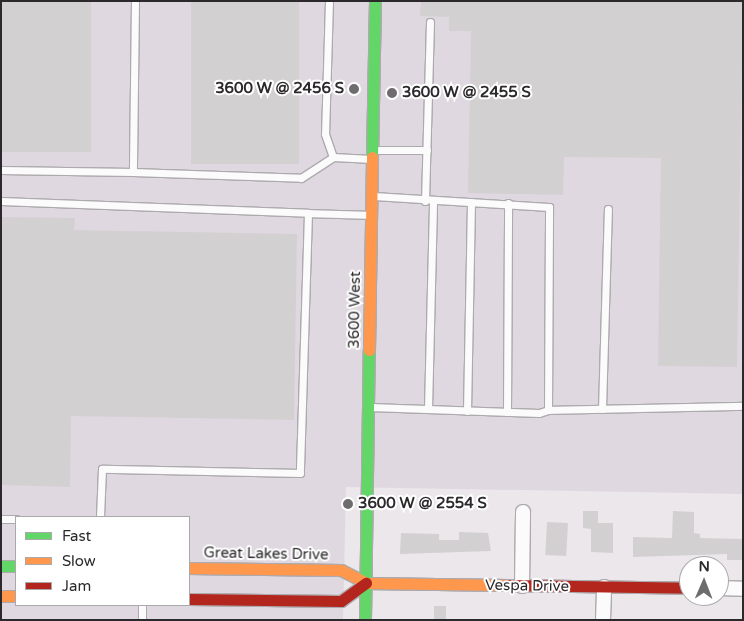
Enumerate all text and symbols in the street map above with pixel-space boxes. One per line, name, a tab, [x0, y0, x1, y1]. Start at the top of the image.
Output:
place label: 3600 W @ 2456 S	[215, 80, 344, 98]
marker: 3600 W @ 2456 S	[348, 83, 360, 95]
place label: 3600 W @ 2455 S	[402, 84, 531, 102]
marker: 3600 W @ 2455 S	[386, 87, 398, 99]
street label: 3600 West	[345, 271, 365, 349]
place label: 3600 W @ 2554 S	[358, 495, 487, 513]
marker: 3600 W @ 2554 S	[342, 498, 354, 510]
legend	[15, 516, 190, 606]
text: Fast	[62, 527, 91, 545]
street label: Great Lakes Drive	[203, 544, 329, 564]
text: Slow	[62, 552, 96, 570]
north arrow	[679, 556, 729, 606]
text: N	[698, 558, 710, 575]
street label: Vespa Drive	[485, 576, 569, 596]
text: Jam	[62, 577, 91, 595]

